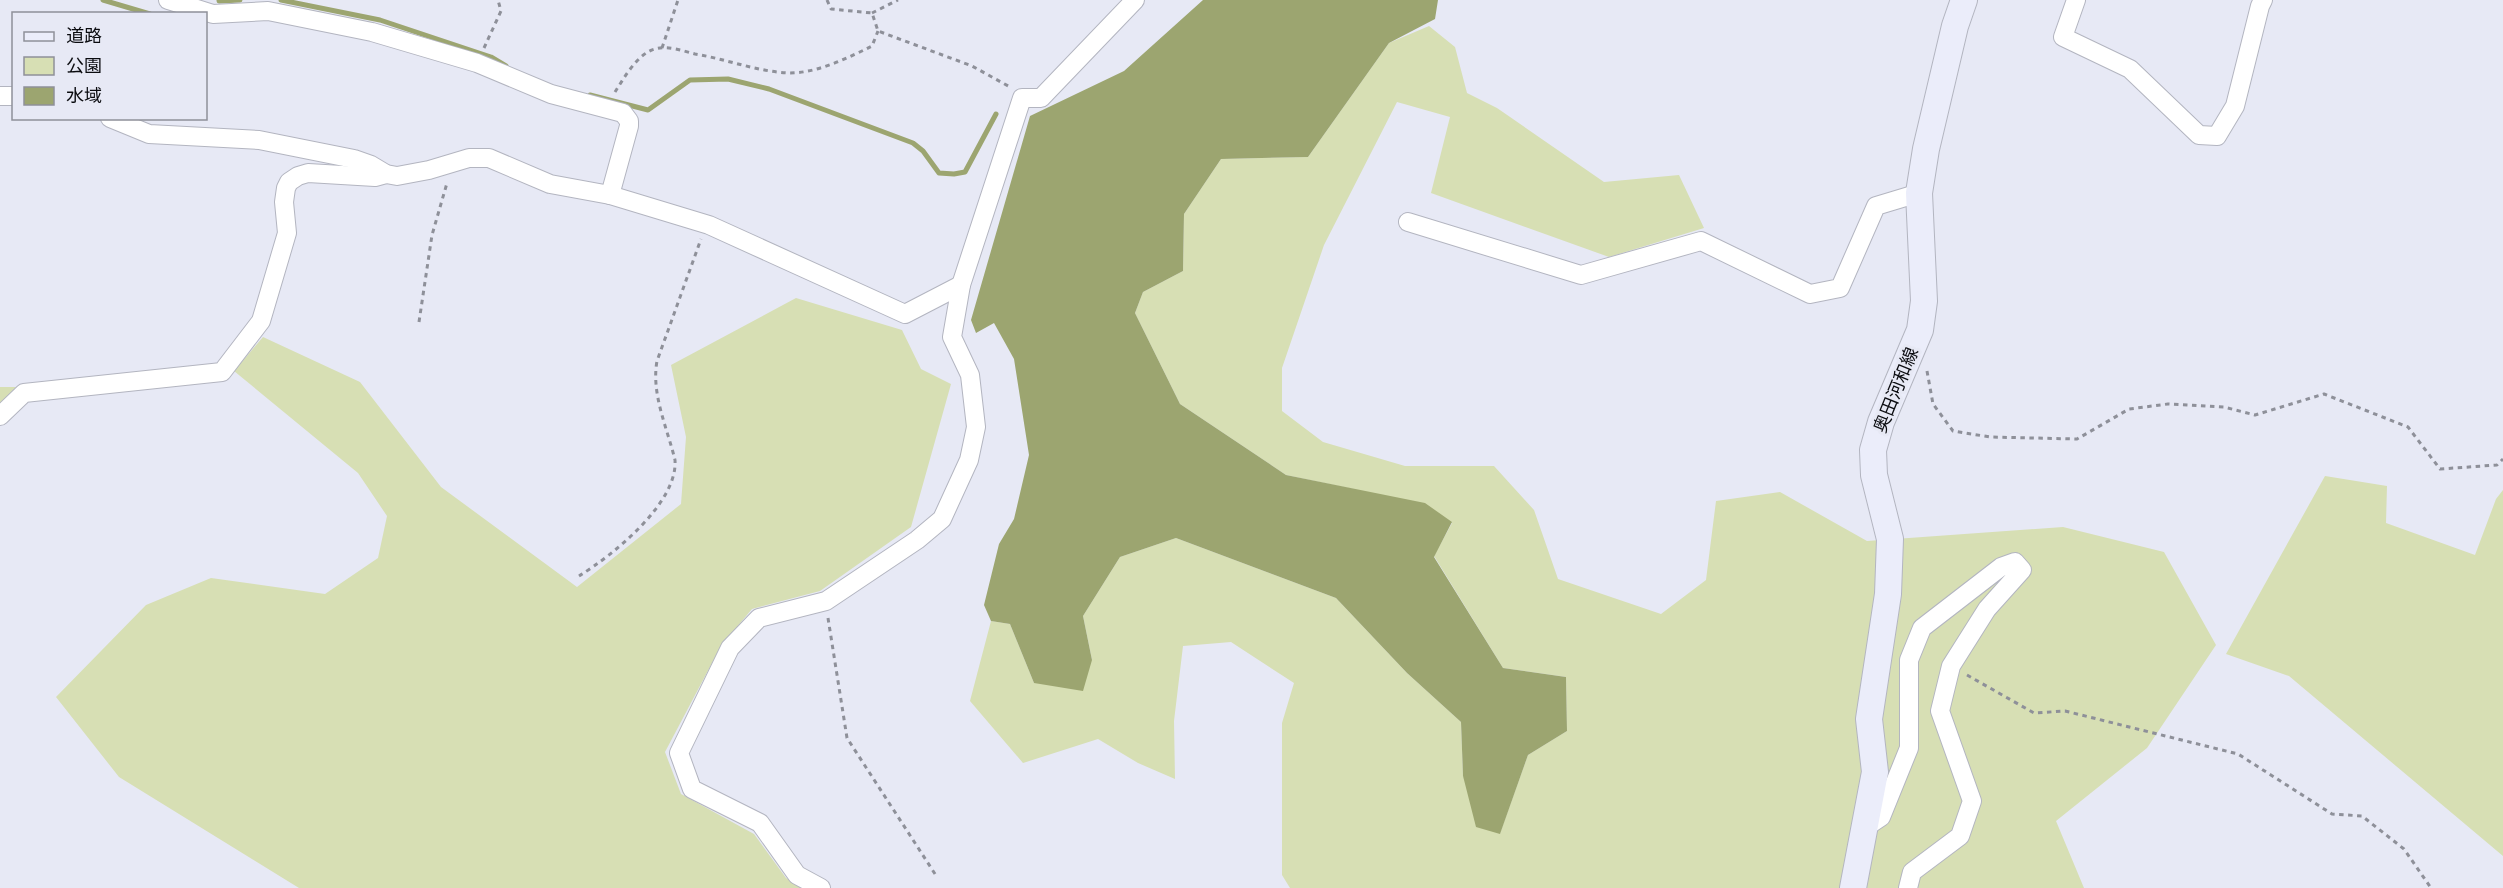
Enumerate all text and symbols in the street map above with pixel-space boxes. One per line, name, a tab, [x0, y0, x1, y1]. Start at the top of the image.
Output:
legend	[12, 12, 207, 120]
text: 道路	[66, 26, 102, 46]
text: 公園	[66, 56, 102, 76]
text: 水域	[66, 86, 102, 106]
street label: 奥田河和線	[1870, 345, 1922, 435]

